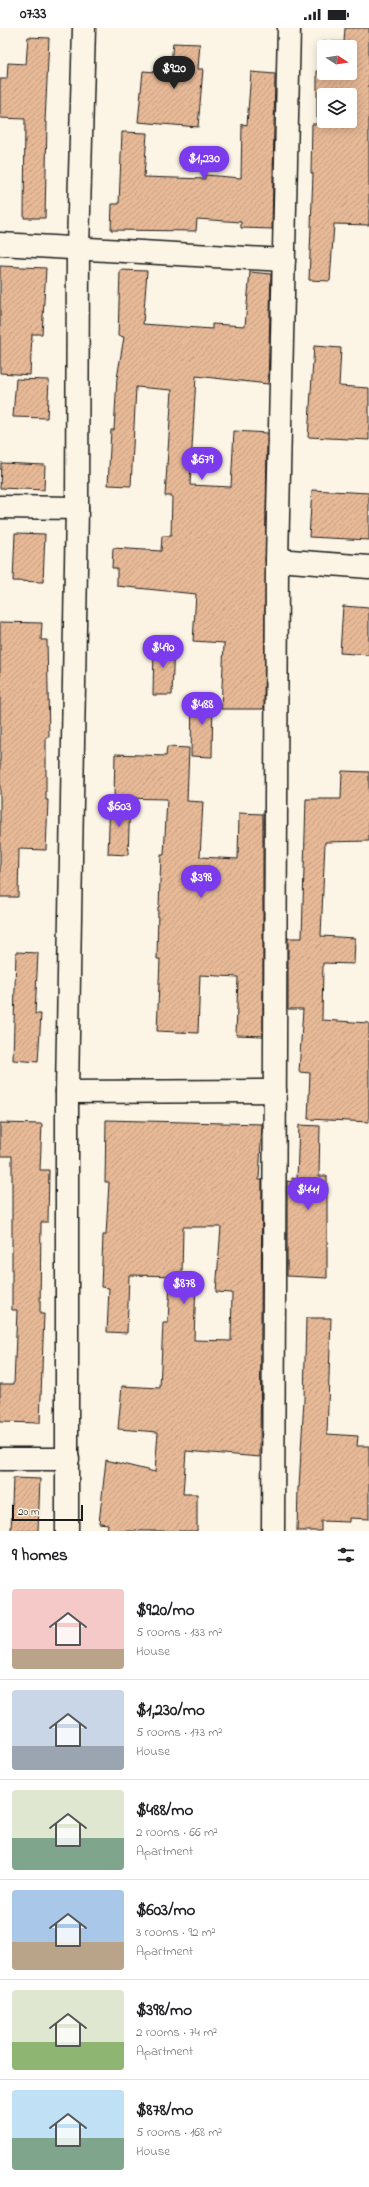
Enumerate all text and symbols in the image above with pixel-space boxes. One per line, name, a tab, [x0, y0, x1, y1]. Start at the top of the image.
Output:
text: 07:33	[20, 3, 46, 25]
north arrow	[317, 40, 357, 80]
map controls	[317, 40, 357, 128]
pin: $920	[150, 56, 198, 90]
text: $920	[162, 59, 186, 78]
button: layers	[317, 88, 357, 128]
pin: $1,230	[171, 146, 237, 180]
text: $1,230	[188, 149, 220, 168]
pin: $679	[178, 447, 226, 481]
text: $679	[191, 450, 213, 469]
pin: $490	[139, 635, 187, 669]
text: $490	[152, 638, 174, 657]
pin: $488	[178, 692, 226, 726]
text: $488	[191, 695, 213, 714]
pin: $603	[95, 794, 143, 828]
text: $603	[107, 797, 131, 816]
pin: $398	[177, 865, 225, 899]
text: $398	[190, 868, 212, 887]
pin: $441	[284, 1177, 332, 1211]
text: $441	[297, 1180, 319, 1199]
pin: $878	[160, 1271, 208, 1305]
text: $878	[173, 1274, 195, 1293]
scale bar	[12, 1503, 83, 1522]
text: 20 m	[18, 1504, 40, 1520]
text: 9 homes	[12, 1543, 68, 1568]
icon: filters	[335, 1544, 357, 1566]
text: $920/mo	[136, 1598, 195, 1623]
icon: home	[44, 1605, 92, 1653]
text: 5 rooms · 133 m²	[136, 1623, 222, 1642]
text: House	[136, 1642, 170, 1661]
text: $1,230/mo	[136, 1698, 205, 1723]
icon: home	[44, 1706, 92, 1754]
text: 5 rooms · 173 m²	[136, 1723, 222, 1742]
text: House	[136, 1742, 170, 1761]
text: $488/mo	[136, 1798, 193, 1823]
icon: home	[44, 1806, 92, 1854]
text: 2 rooms · 66 m²	[136, 1823, 218, 1842]
text: Apartment	[136, 1842, 193, 1861]
text: $603/mo	[136, 1898, 195, 1923]
icon: home	[44, 1906, 92, 1954]
text: 3 rooms · 92 m²	[136, 1923, 216, 1942]
text: Apartment	[136, 1942, 193, 1961]
text: $398/mo	[136, 1998, 192, 2023]
icon: home	[44, 2006, 92, 2054]
text: 2 rooms · 74 m²	[136, 2023, 217, 2042]
text: Apartment	[136, 2042, 193, 2061]
text: $878/mo	[136, 2098, 193, 2123]
icon: home	[44, 2106, 92, 2154]
text: 5 rooms · 168 m²	[136, 2123, 222, 2142]
text: House	[136, 2142, 170, 2161]

